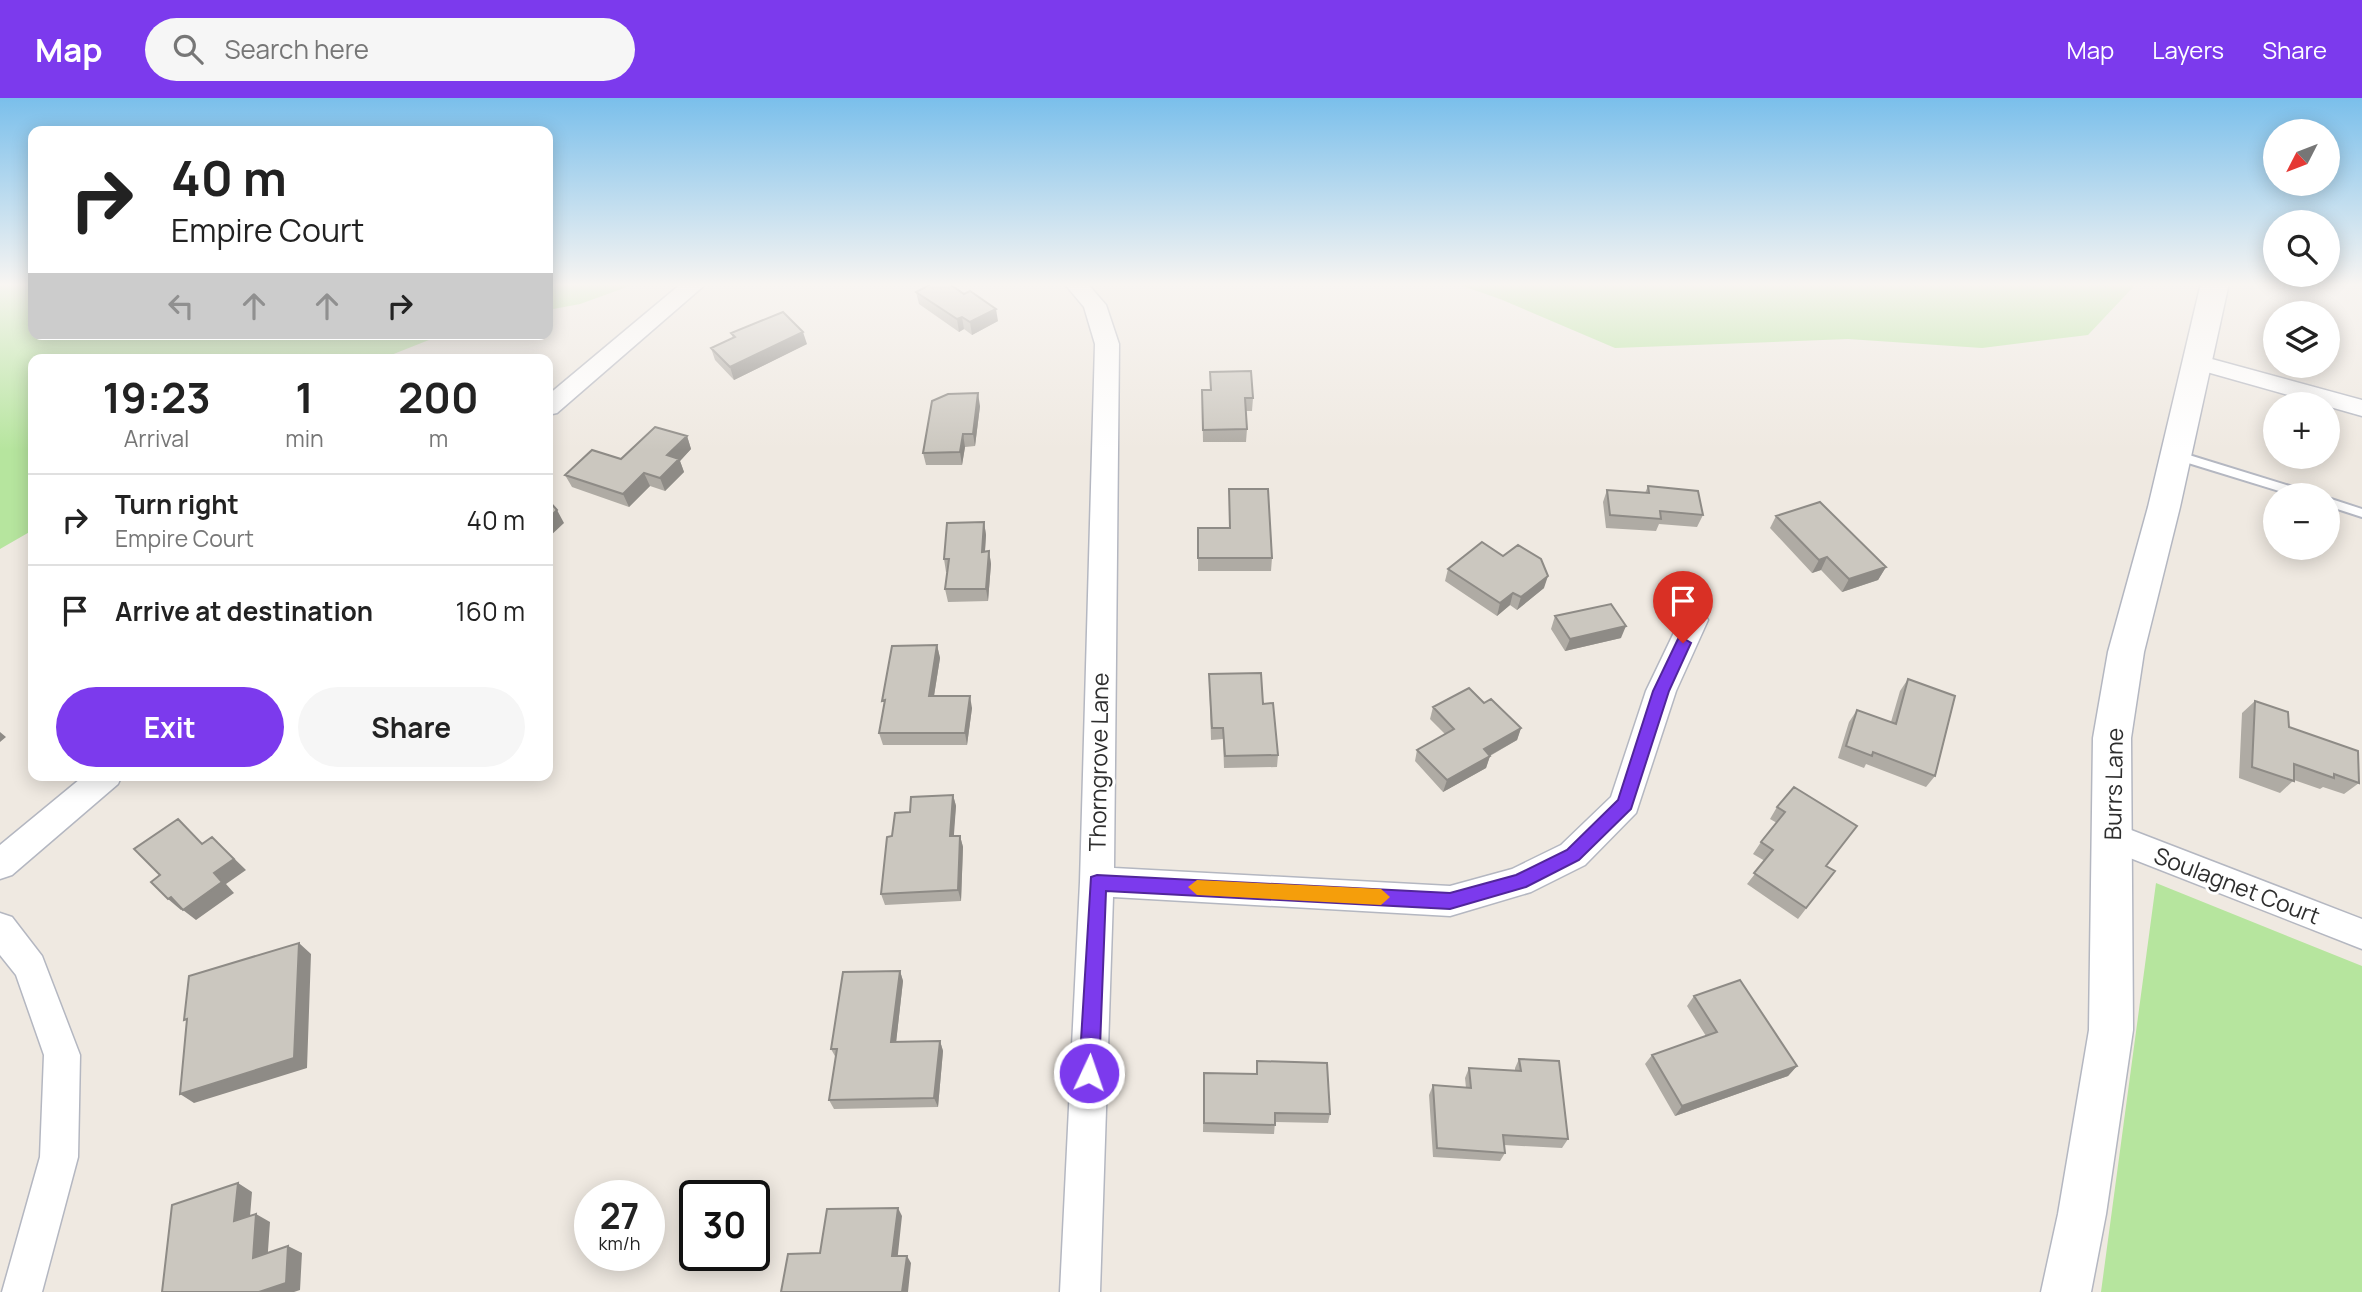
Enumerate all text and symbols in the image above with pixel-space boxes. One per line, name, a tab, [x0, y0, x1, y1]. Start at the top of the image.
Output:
search box	[145, 18, 635, 81]
text: Map	[35, 27, 103, 72]
icon: search	[169, 30, 207, 68]
text: Search here	[225, 31, 369, 67]
text: Map	[2067, 33, 2114, 66]
text: Layers	[2152, 33, 2224, 66]
text: Share	[2262, 33, 2327, 66]
north arrow	[2263, 119, 2340, 196]
map controls	[2263, 119, 2340, 560]
text: 40 m	[171, 144, 287, 211]
icon: right	[56, 154, 147, 245]
text: Empire Court	[171, 208, 364, 252]
button: search	[2263, 210, 2340, 287]
icon: left	[162, 287, 200, 325]
icon: ahead	[235, 287, 273, 325]
icon: ahead	[308, 287, 346, 325]
icon: right	[381, 287, 419, 325]
button: layers	[2263, 301, 2340, 378]
text: 19:23	[102, 368, 211, 426]
text: 1	[295, 368, 314, 426]
text: 200	[398, 368, 479, 426]
button: +	[2263, 392, 2340, 469]
text: Arrival	[124, 422, 189, 454]
text: min	[285, 422, 324, 454]
text: m	[429, 422, 448, 454]
button: −	[2263, 483, 2340, 560]
text: Turn right	[115, 486, 239, 522]
icon: right	[56, 501, 94, 539]
text: 40 m	[467, 502, 525, 538]
text: Empire Court	[115, 522, 254, 554]
pin	[1653, 571, 1713, 643]
icon: arrive	[1664, 582, 1702, 620]
icon: arrive	[56, 592, 94, 630]
text: Arrive at destination	[115, 593, 373, 629]
text: 160 m	[456, 593, 525, 629]
street label: Thorngrove Lane	[1080, 672, 1116, 852]
button: Exit	[56, 687, 284, 767]
button: Share	[298, 687, 525, 767]
street label: Burrs Lane	[2096, 728, 2130, 840]
street label: Soulagnet Court	[2150, 839, 2325, 931]
position arrow	[1052, 1036, 1126, 1110]
speed limit sign: 30	[679, 1180, 770, 1271]
text: 27	[600, 1192, 639, 1240]
text: km/h	[599, 1231, 640, 1255]

